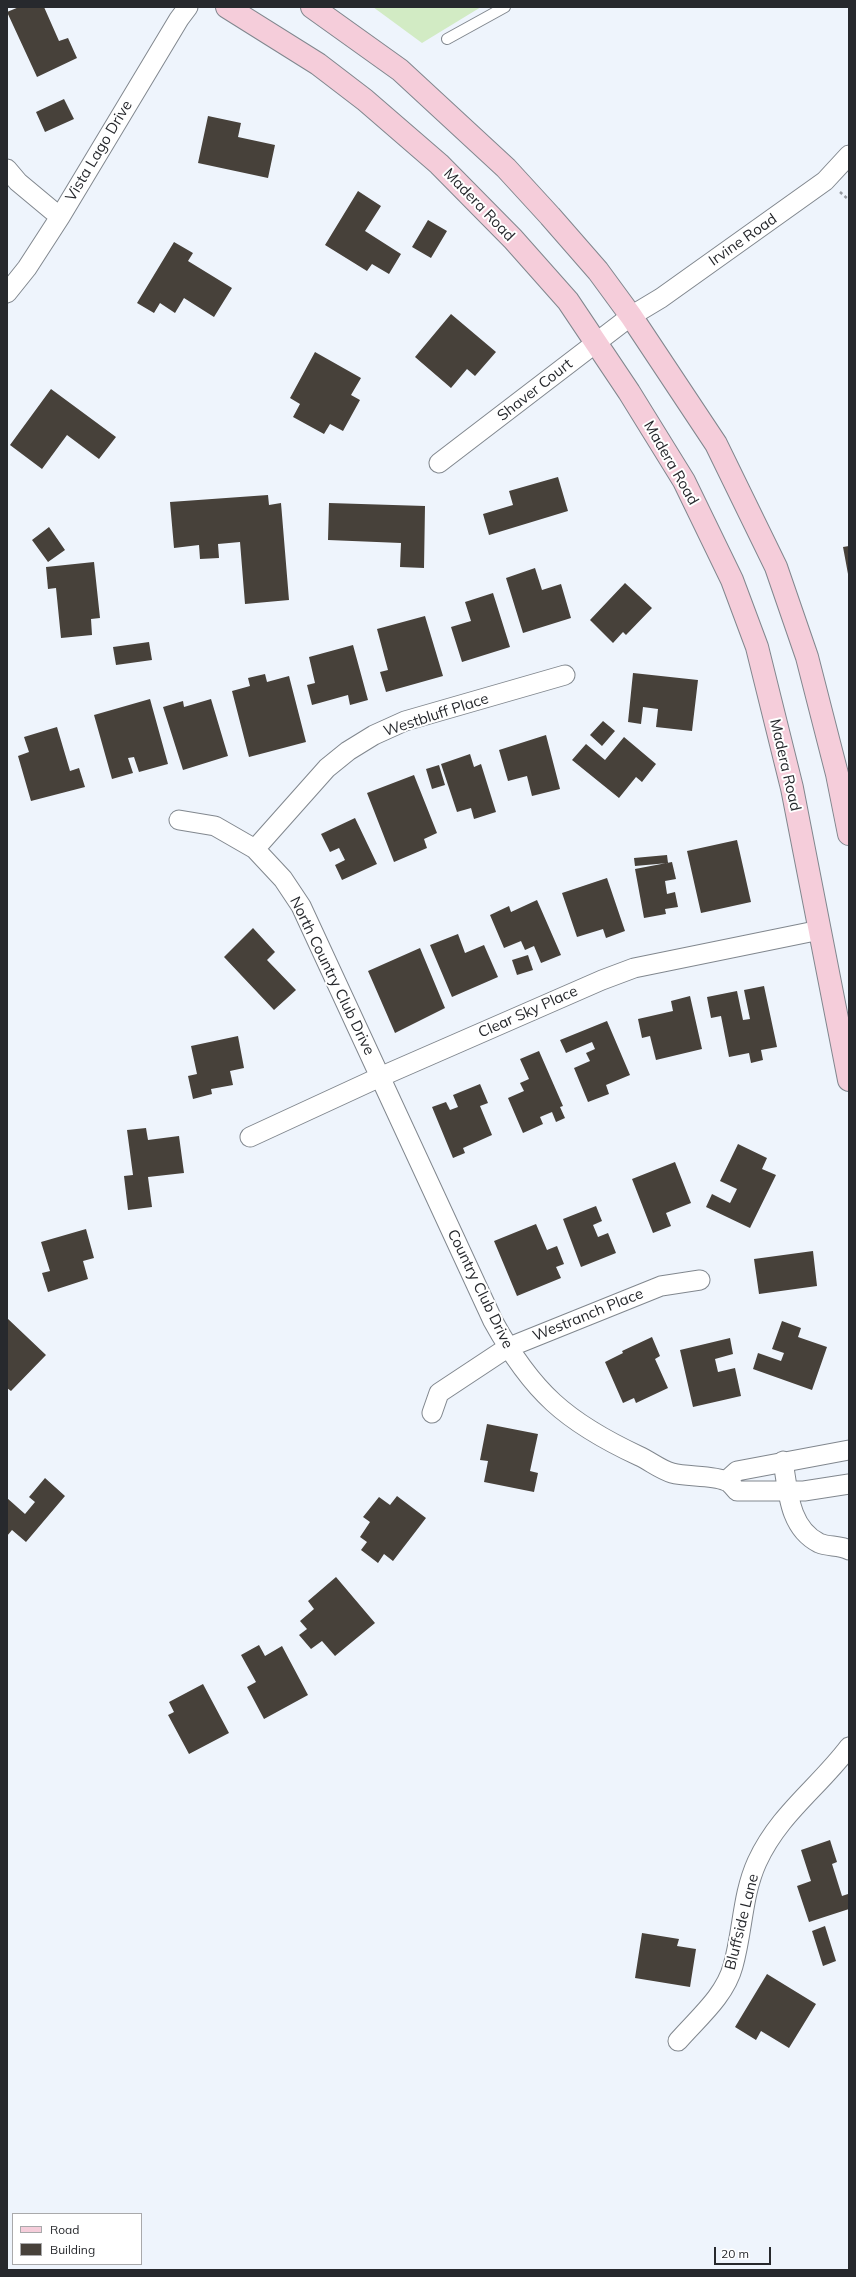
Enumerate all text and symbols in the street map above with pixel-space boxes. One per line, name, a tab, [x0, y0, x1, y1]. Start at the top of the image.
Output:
street label: Vista Lago Drive	[62, 97, 136, 205]
street label: Madera Road	[440, 165, 518, 245]
street label: Irvine Road	[706, 210, 780, 270]
street label: Shaver Court	[494, 355, 576, 425]
street label: Madera Road	[640, 418, 702, 508]
street label: Westbluff Place	[381, 690, 491, 740]
street label: Madera Road	[766, 717, 804, 813]
street label: North Country Club Drive	[286, 894, 378, 1058]
street label: Clear Sky Place	[476, 982, 580, 1042]
street label: Country Club Drive	[443, 1226, 517, 1352]
street label: Westranch Place	[530, 1285, 646, 1345]
street label: Bluffside Lane	[721, 1872, 763, 1972]
legend	[12, 2213, 142, 2265]
text: Road	[50, 2222, 79, 2237]
scale bar	[716, 2239, 773, 2265]
text: Building	[50, 2242, 95, 2257]
text: 20 m	[721, 2246, 749, 2261]

